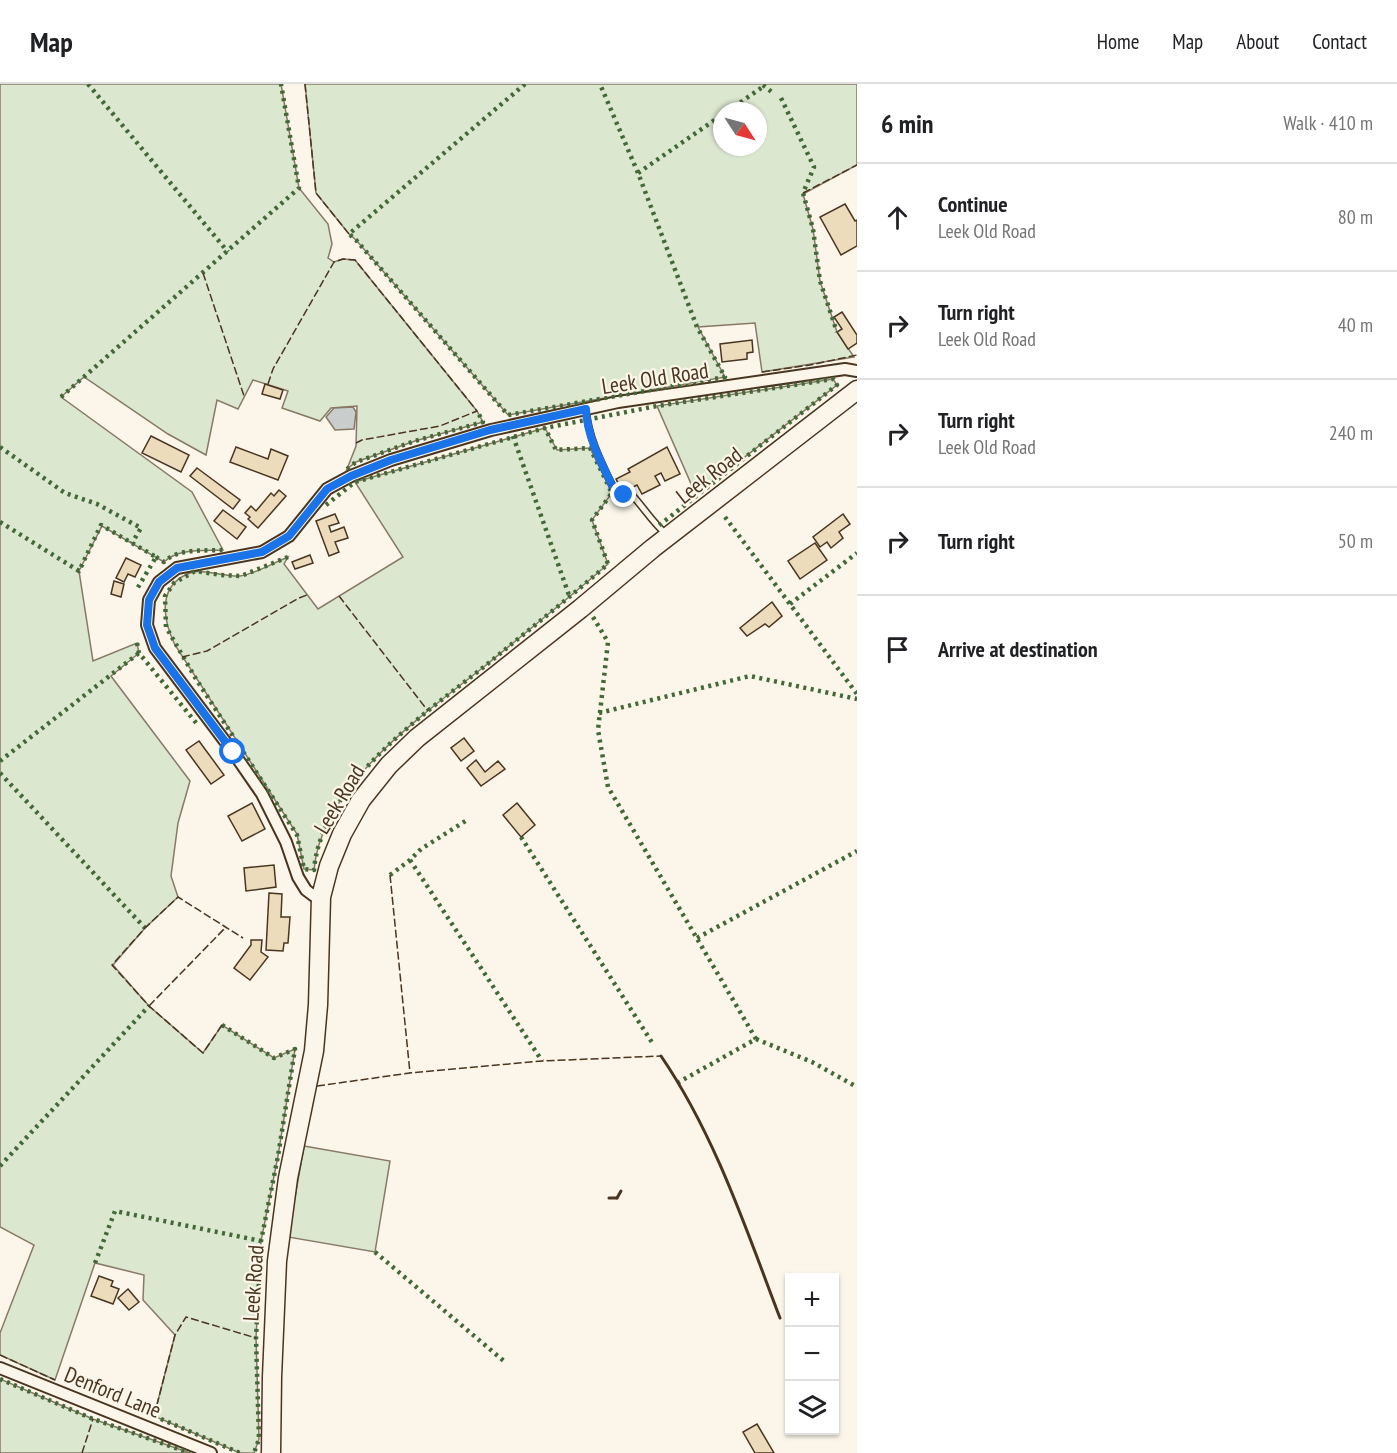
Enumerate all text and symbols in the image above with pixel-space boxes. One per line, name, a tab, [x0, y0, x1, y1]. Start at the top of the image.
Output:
text: Map	[30, 23, 73, 60]
text: Home	[1097, 28, 1139, 55]
text: Map	[1172, 28, 1203, 55]
text: About	[1236, 28, 1279, 55]
text: Contact	[1312, 28, 1367, 55]
north arrow	[713, 102, 767, 156]
text: 6 min	[881, 107, 934, 140]
text: Walk · 410 m	[1283, 110, 1373, 136]
text: Continue	[938, 190, 1008, 218]
icon: ahead	[881, 201, 914, 234]
text: 80 m	[1338, 204, 1373, 230]
text: Leek Old Road	[938, 218, 1036, 244]
text: Turn right	[938, 298, 1015, 326]
icon: right	[881, 309, 914, 342]
text: 40 m	[1338, 312, 1373, 338]
text: Leek Old Road	[938, 326, 1036, 352]
street label: Leek Old Road	[600, 356, 710, 400]
text: Turn right	[938, 406, 1015, 434]
icon: right	[881, 417, 914, 450]
text: 240 m	[1329, 420, 1373, 446]
text: Leek Old Road	[938, 434, 1036, 460]
street label: Leek Road	[670, 440, 748, 510]
route end	[610, 481, 636, 507]
icon: right	[881, 525, 914, 558]
text: Turn right	[938, 527, 1015, 555]
text: 50 m	[1338, 528, 1373, 554]
icon: arrive	[881, 633, 914, 666]
text: Arrive at destination	[938, 635, 1098, 663]
route start	[219, 738, 245, 764]
street label: Leek Road	[307, 759, 371, 839]
street label: Leek Road	[236, 1244, 270, 1322]
map controls	[785, 1273, 839, 1435]
button: +	[785, 1273, 839, 1327]
button: −	[785, 1327, 839, 1381]
street label: Denford Lane	[61, 1360, 165, 1424]
button: layers	[785, 1381, 839, 1435]

